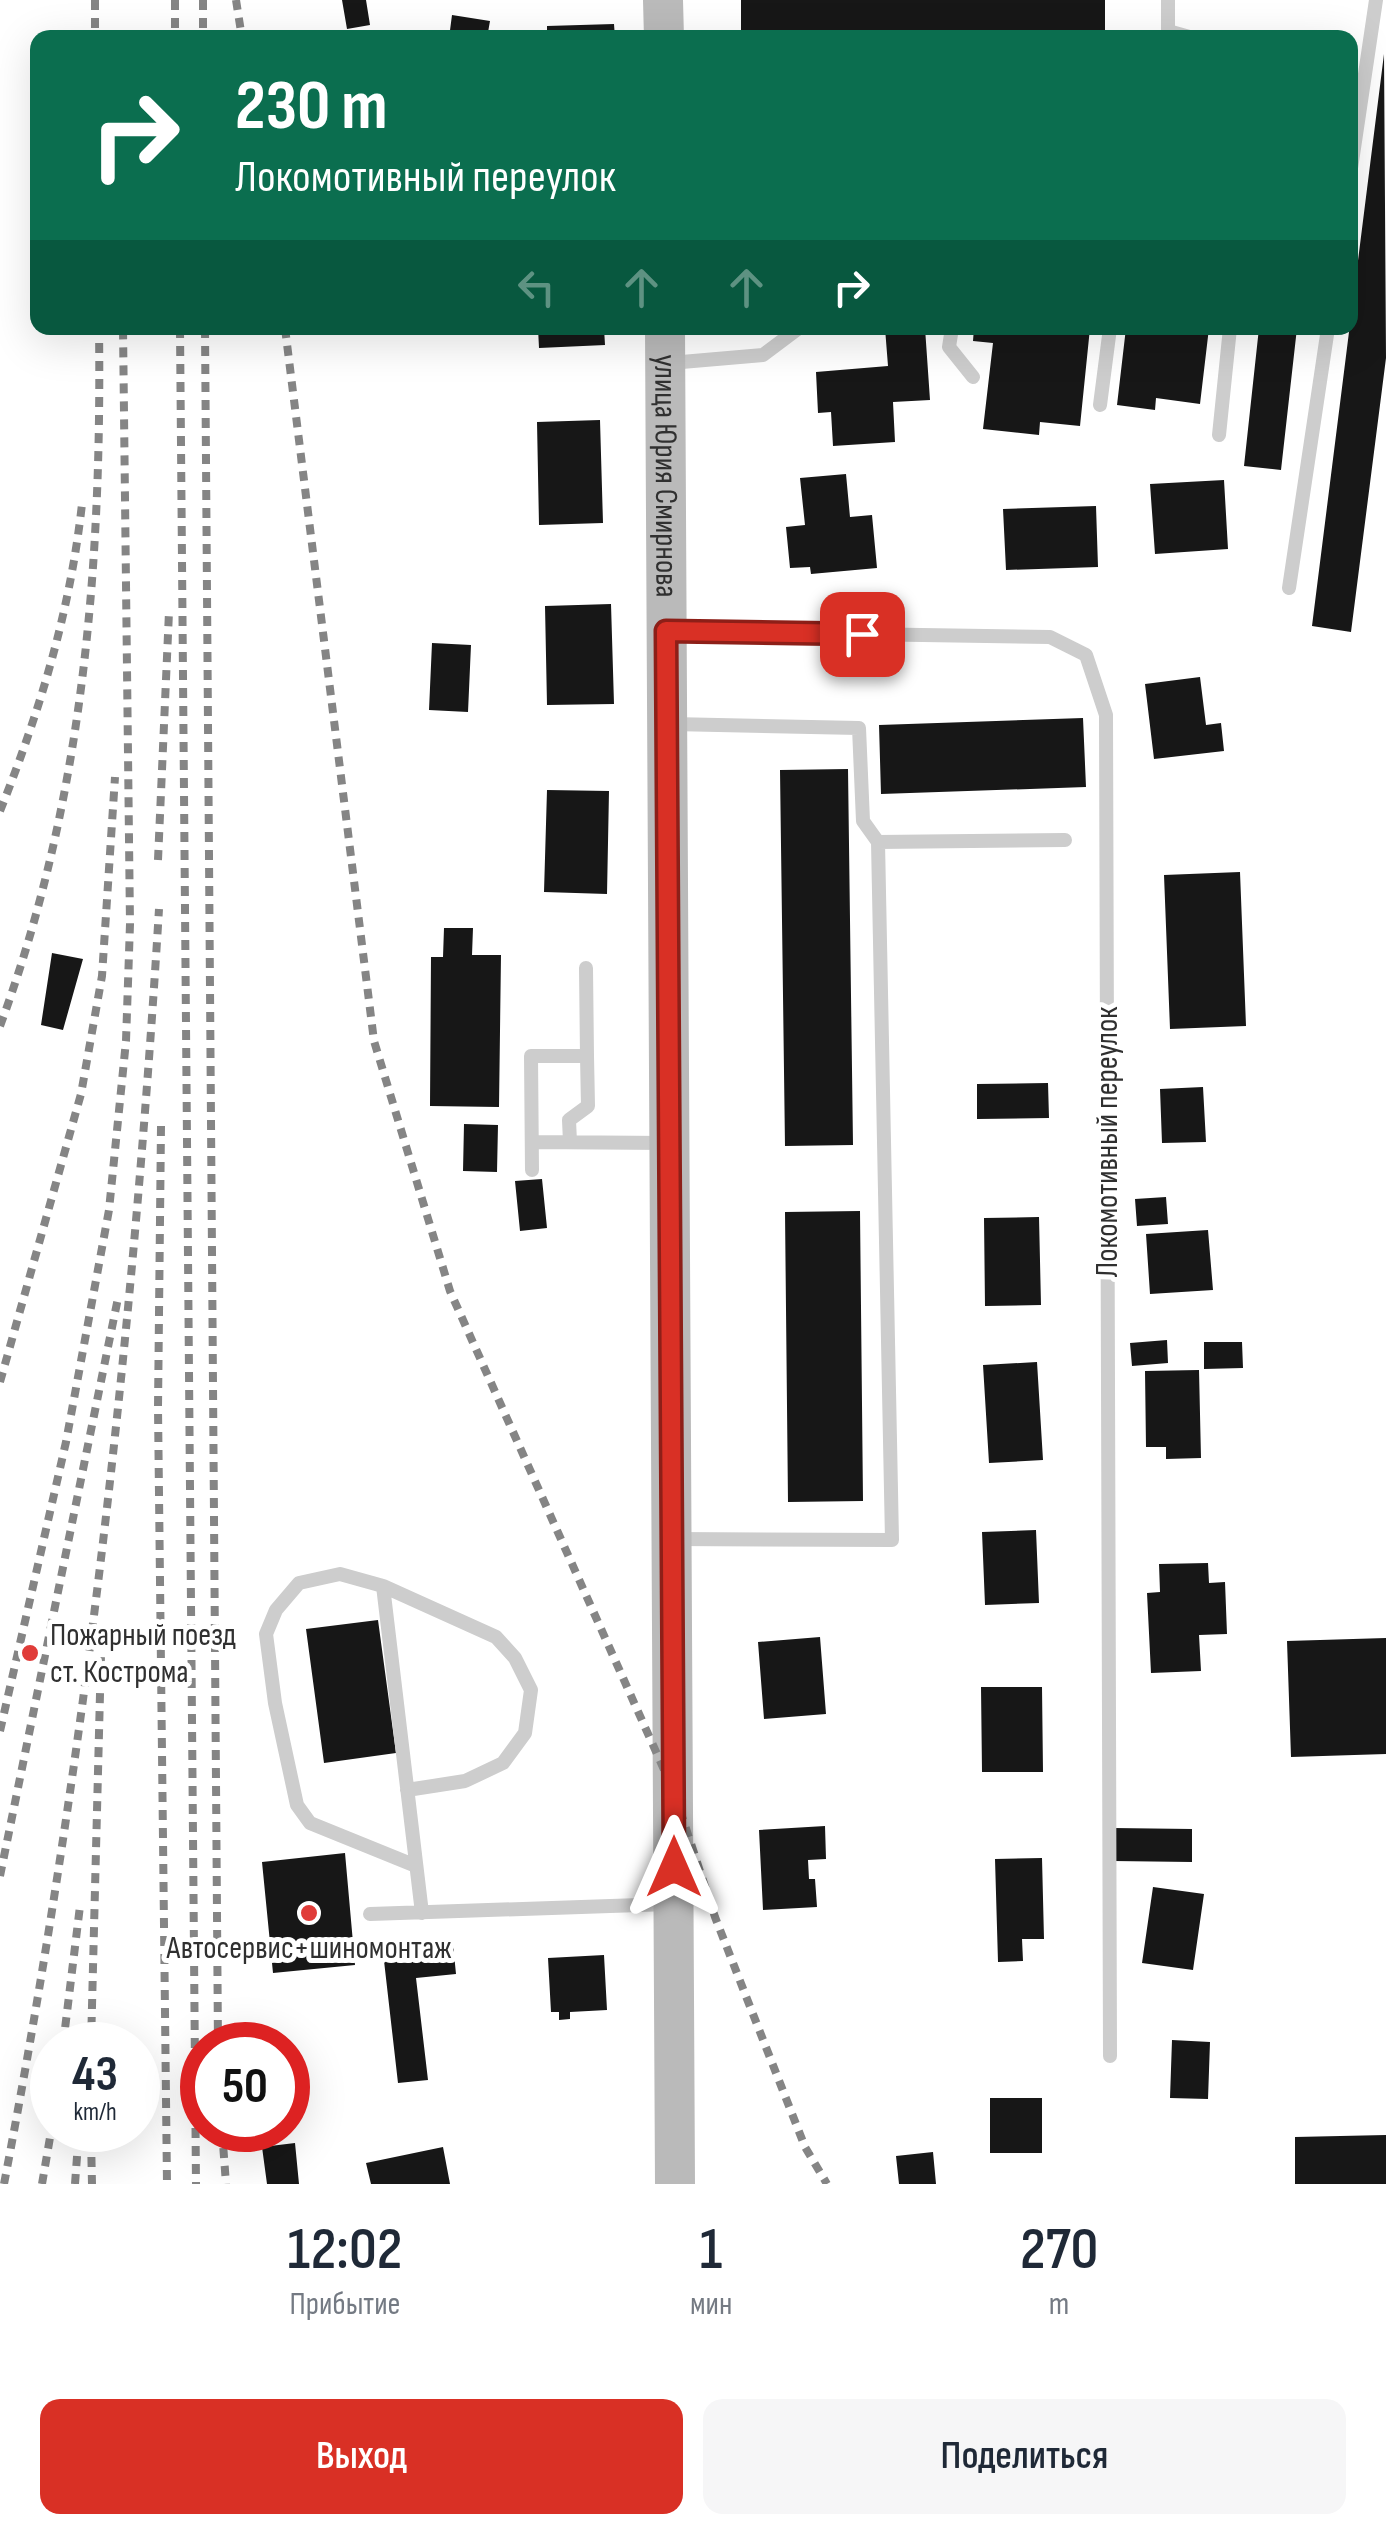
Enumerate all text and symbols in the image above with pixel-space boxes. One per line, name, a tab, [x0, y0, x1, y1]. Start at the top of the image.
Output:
text: 230 m	[235, 65, 388, 149]
icon: right	[70, 70, 200, 200]
text: Локомотивный переулок	[235, 150, 616, 205]
icon: left	[509, 260, 564, 315]
icon: ahead	[614, 260, 669, 315]
icon: ahead	[719, 260, 774, 315]
icon: right	[824, 260, 879, 315]
street label: улица Юрия Смирнова	[646, 354, 686, 598]
pin	[820, 592, 905, 677]
icon: arrive	[835, 607, 890, 662]
street label: Локомотивный переулок	[1088, 1006, 1127, 1277]
place label: Пожарный поезд ст. Кострома	[50, 1616, 236, 1692]
marker: Пожарный поезд ст. Кострома	[19, 1642, 41, 1664]
position arrow	[622, 1815, 726, 1919]
marker: Автосервис+шиномонтаж	[298, 1902, 320, 1924]
place label: Автосервис+шиномонтаж	[166, 1929, 452, 1968]
speed limit sign: 50	[180, 2022, 310, 2152]
text: 43	[72, 2045, 118, 2105]
text: km/h	[73, 2097, 117, 2128]
text: 12:02	[288, 2214, 402, 2286]
text: 1	[700, 2214, 722, 2286]
text: 270	[1020, 2214, 1098, 2286]
text: Прибытие	[290, 2285, 400, 2324]
text: мин	[690, 2285, 732, 2324]
text: m	[1049, 2285, 1069, 2324]
button: Выход	[40, 2399, 683, 2514]
button: Поделиться	[703, 2399, 1346, 2514]

